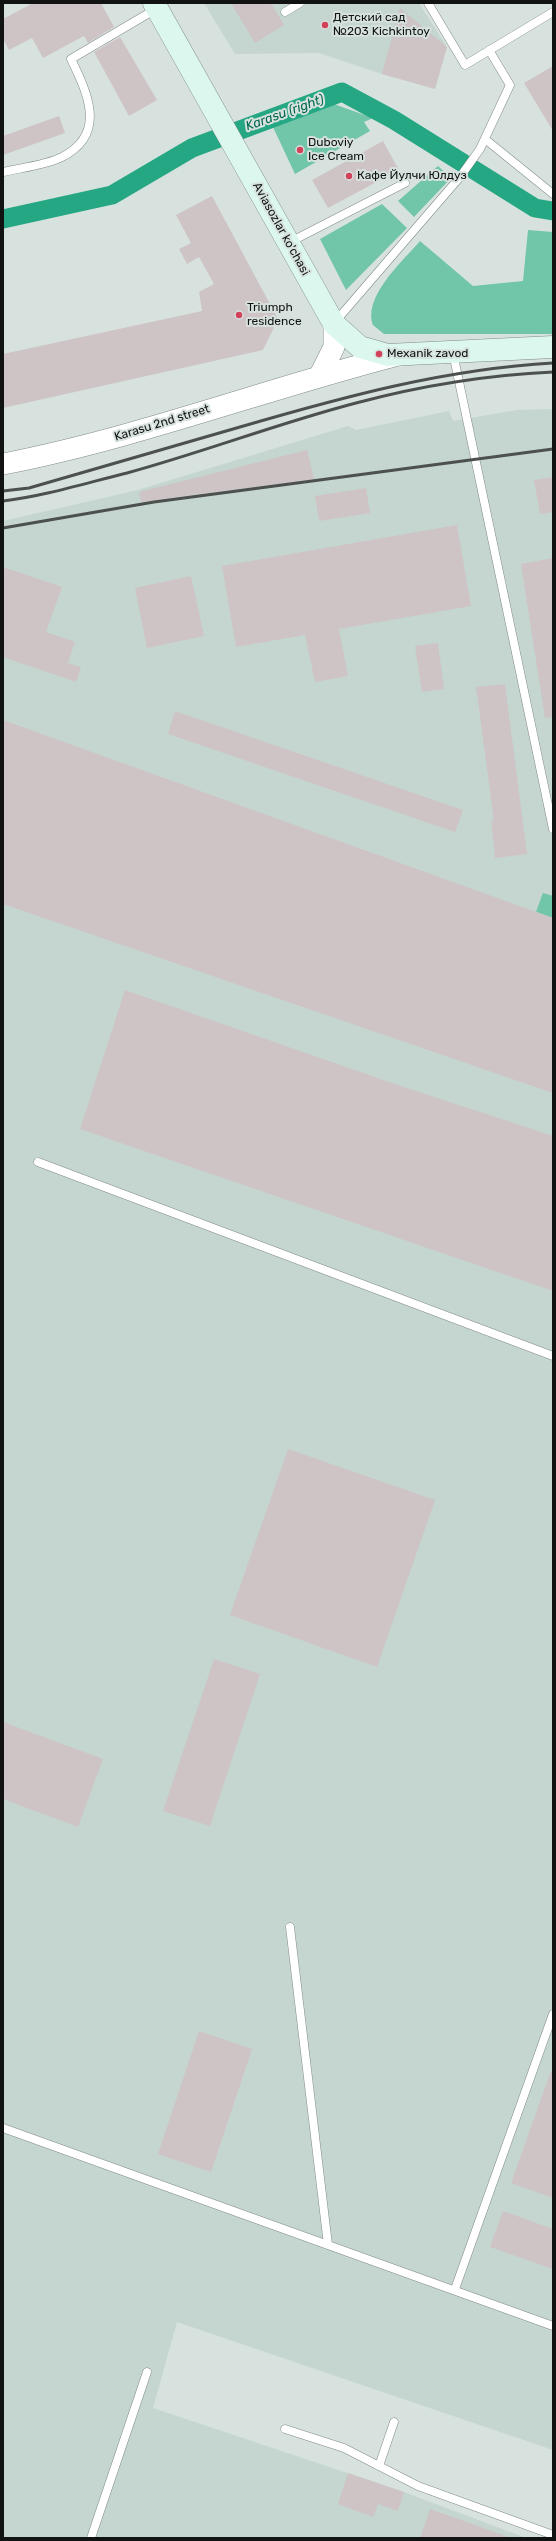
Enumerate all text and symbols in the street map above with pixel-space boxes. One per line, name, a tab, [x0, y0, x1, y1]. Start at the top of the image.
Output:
place label: Детский сад №203 Kichkintoy	[333, 11, 430, 39]
marker: Детский сад №203 Kichkintoy	[320, 20, 330, 30]
water label: Karasu (right)	[244, 92, 326, 134]
place label: Duboviy Ice Cream	[308, 136, 364, 164]
marker: Duboviy Ice Cream	[295, 145, 305, 155]
place label: Кафе Йулчи Юлдуз	[357, 169, 467, 183]
marker: Кафе Йулчи Юлдуз	[344, 171, 354, 181]
street label: Aviasozlar ko'chasi	[249, 180, 313, 278]
place label: Triumph residence	[247, 301, 302, 329]
marker: Triumph residence	[234, 310, 244, 320]
place label: Mexanik zavod	[387, 347, 469, 361]
marker: Mexanik zavod	[374, 349, 384, 359]
street label: Karasu 2nd street	[113, 402, 211, 444]

